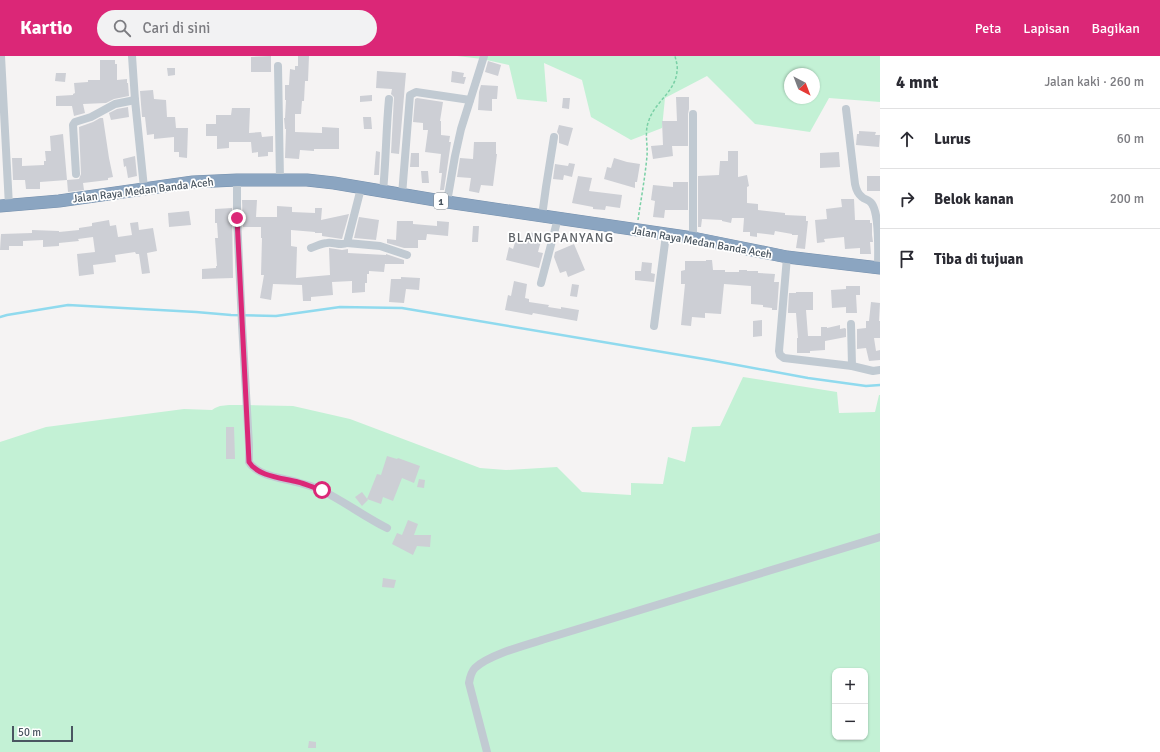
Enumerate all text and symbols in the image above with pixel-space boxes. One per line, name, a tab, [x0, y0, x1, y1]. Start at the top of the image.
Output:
search box	[97, 10, 377, 46]
text: Kartio	[20, 16, 73, 40]
icon: search	[111, 17, 133, 39]
text: Cari di sini	[143, 19, 210, 37]
text: Peta	[975, 20, 1001, 37]
text: Lapisan	[1023, 20, 1070, 37]
text: Bagikan	[1092, 20, 1140, 37]
north arrow	[784, 68, 820, 104]
text: 4 mnt	[896, 72, 938, 93]
text: Jalan kaki · 260 m	[1045, 74, 1144, 90]
icon: ahead	[896, 128, 918, 150]
text: Lurus	[934, 130, 971, 148]
text: 60 m	[1117, 131, 1144, 147]
street label: Jalan Raya Medan Banda Aceh	[72, 175, 214, 206]
icon: right	[896, 188, 918, 210]
text: Belok kanan	[934, 190, 1014, 208]
text: 200 m	[1110, 191, 1144, 207]
road number: 1	[434, 193, 448, 209]
route end	[228, 209, 246, 227]
street label: Jalan Raya Medan Banda Aceh	[631, 224, 773, 261]
district label: BLANGPANYANG	[508, 230, 614, 246]
icon: arrive	[896, 248, 918, 270]
text: Tiba di tujuan	[934, 250, 1024, 268]
route start	[313, 481, 331, 499]
map controls	[832, 668, 868, 740]
button: +	[832, 668, 868, 704]
button: −	[832, 704, 868, 740]
scale bar	[12, 724, 73, 743]
text: 50 m	[18, 726, 41, 739]

